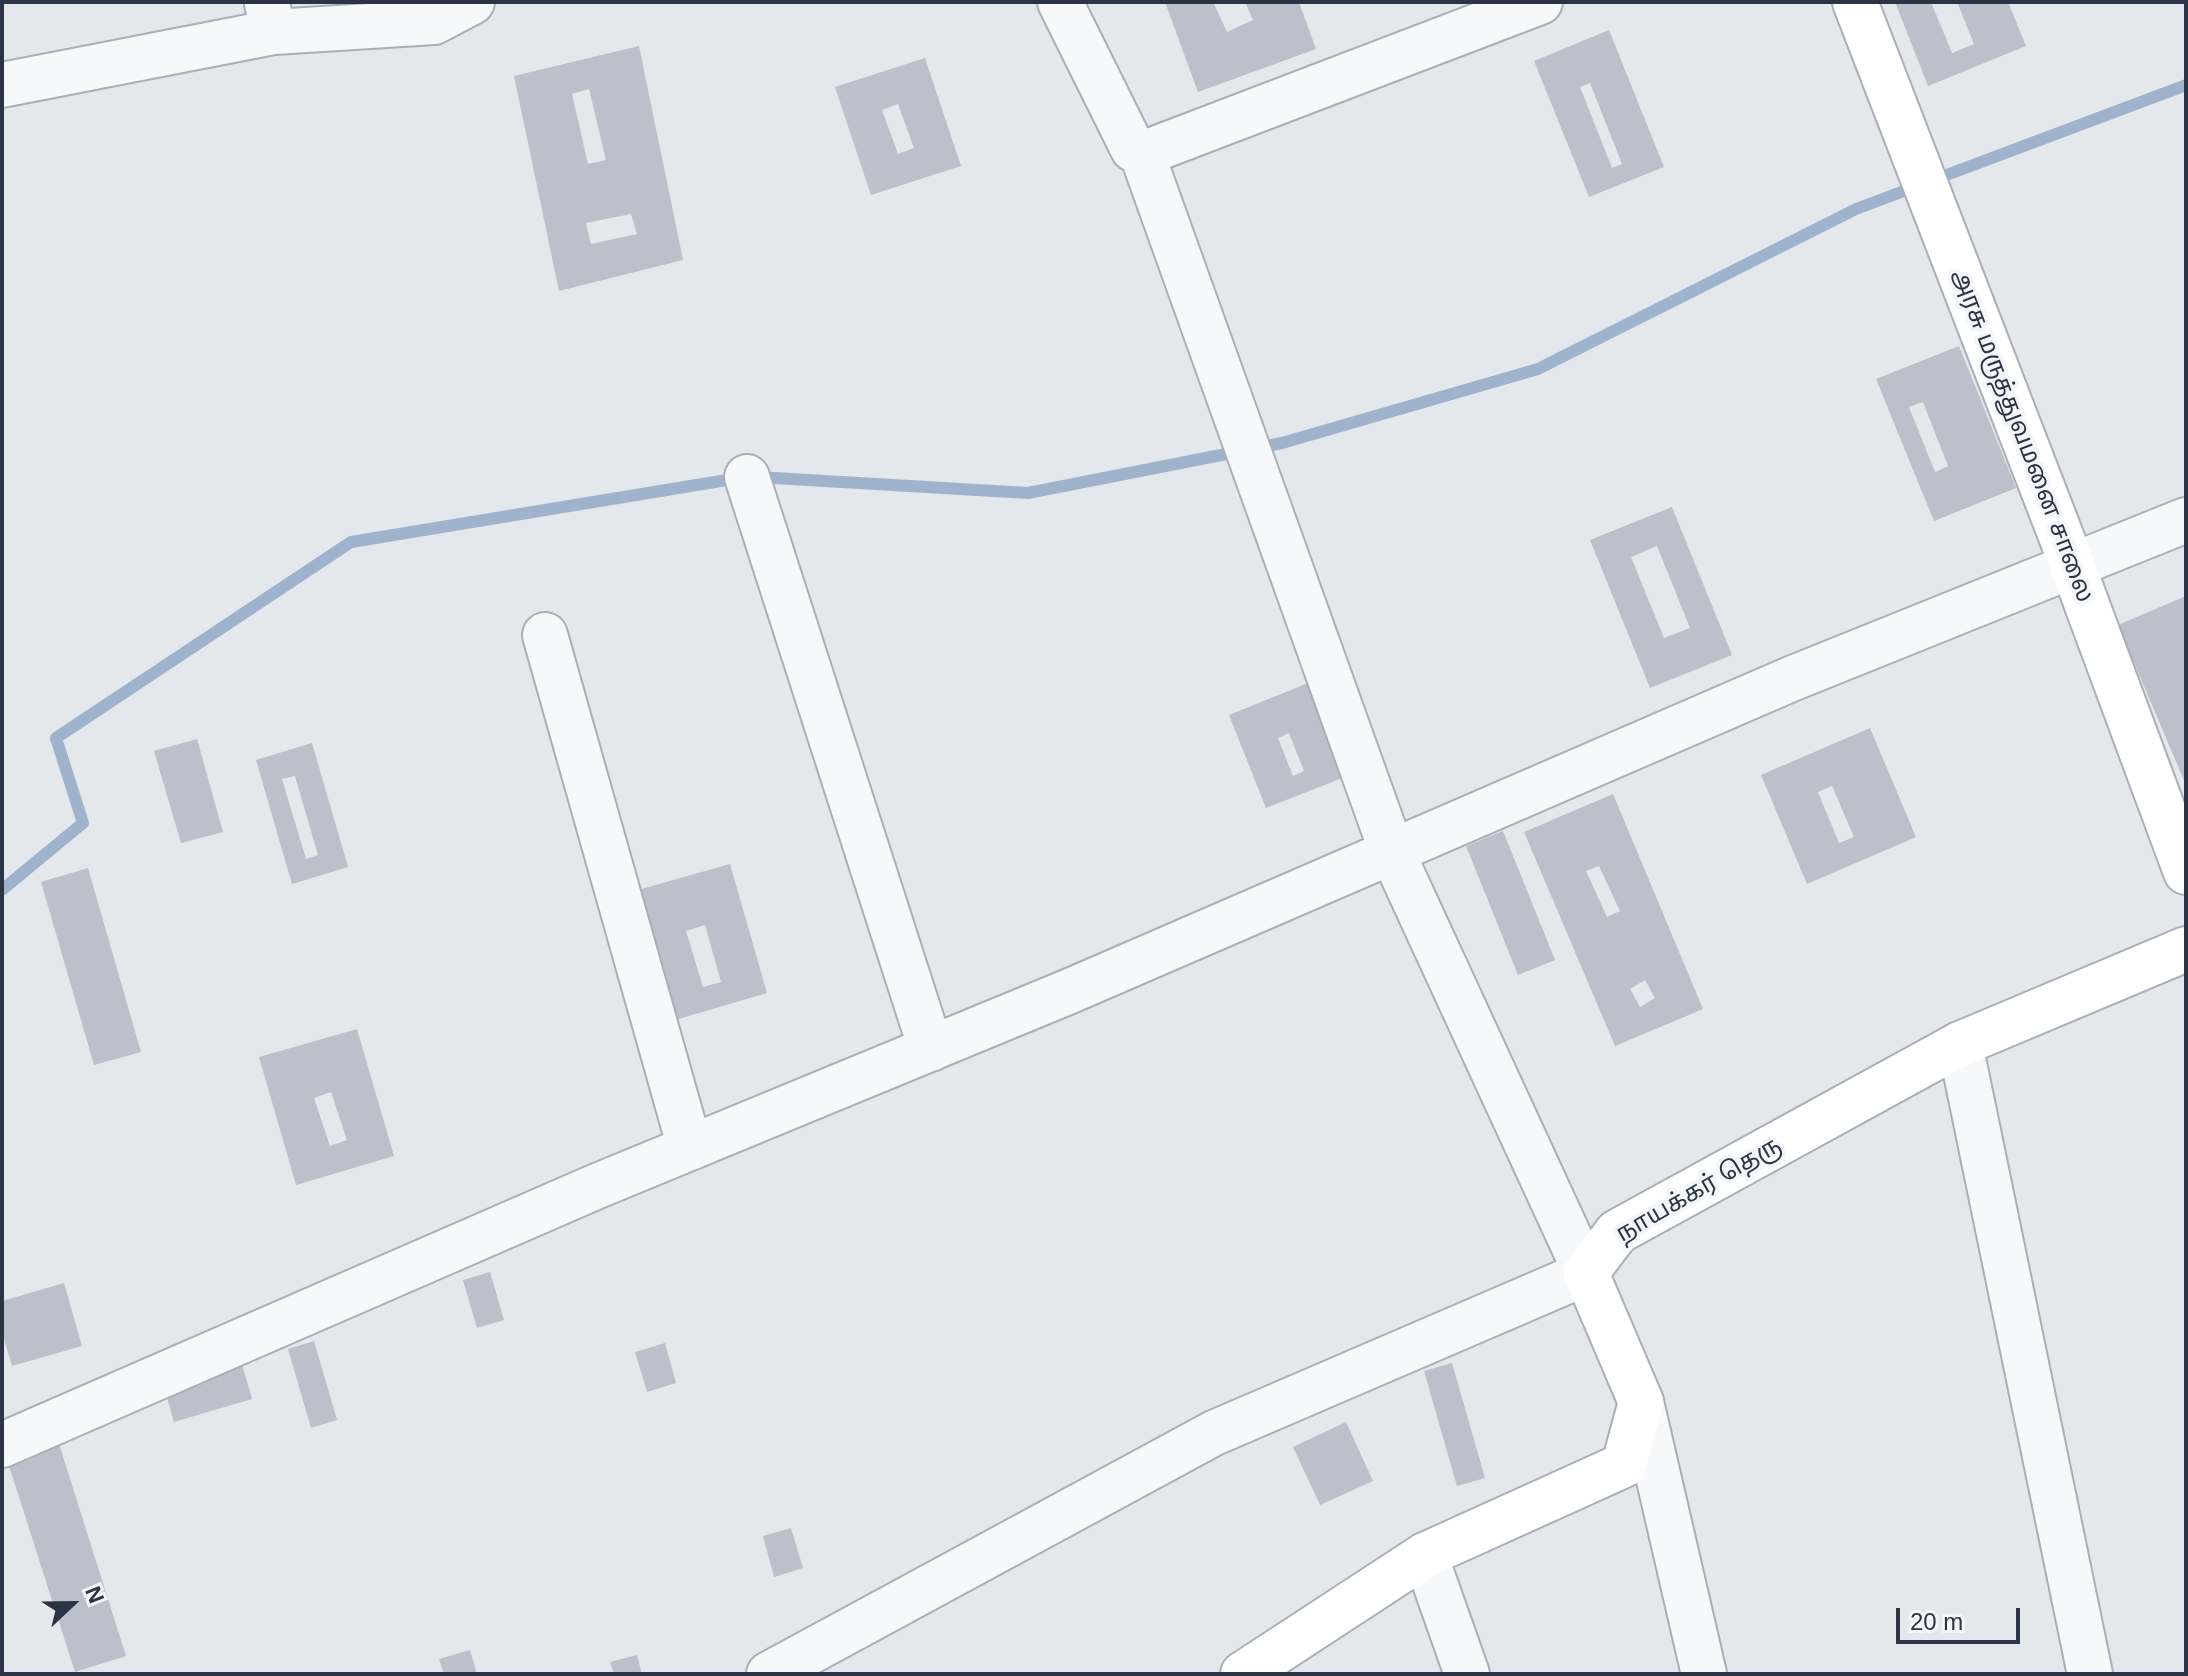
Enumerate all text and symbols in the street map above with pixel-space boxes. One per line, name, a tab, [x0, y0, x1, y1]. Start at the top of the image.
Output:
street label: அரசு மருத்துவமனை சாலை	[1945, 265, 2099, 607]
street label: நாயக்கர் தெரு	[1611, 1131, 1787, 1249]
north arrow	[32, 1564, 112, 1644]
text: N	[80, 1583, 109, 1607]
scale bar	[1900, 1592, 2024, 1642]
text: 20 m	[1910, 1608, 1963, 1635]

